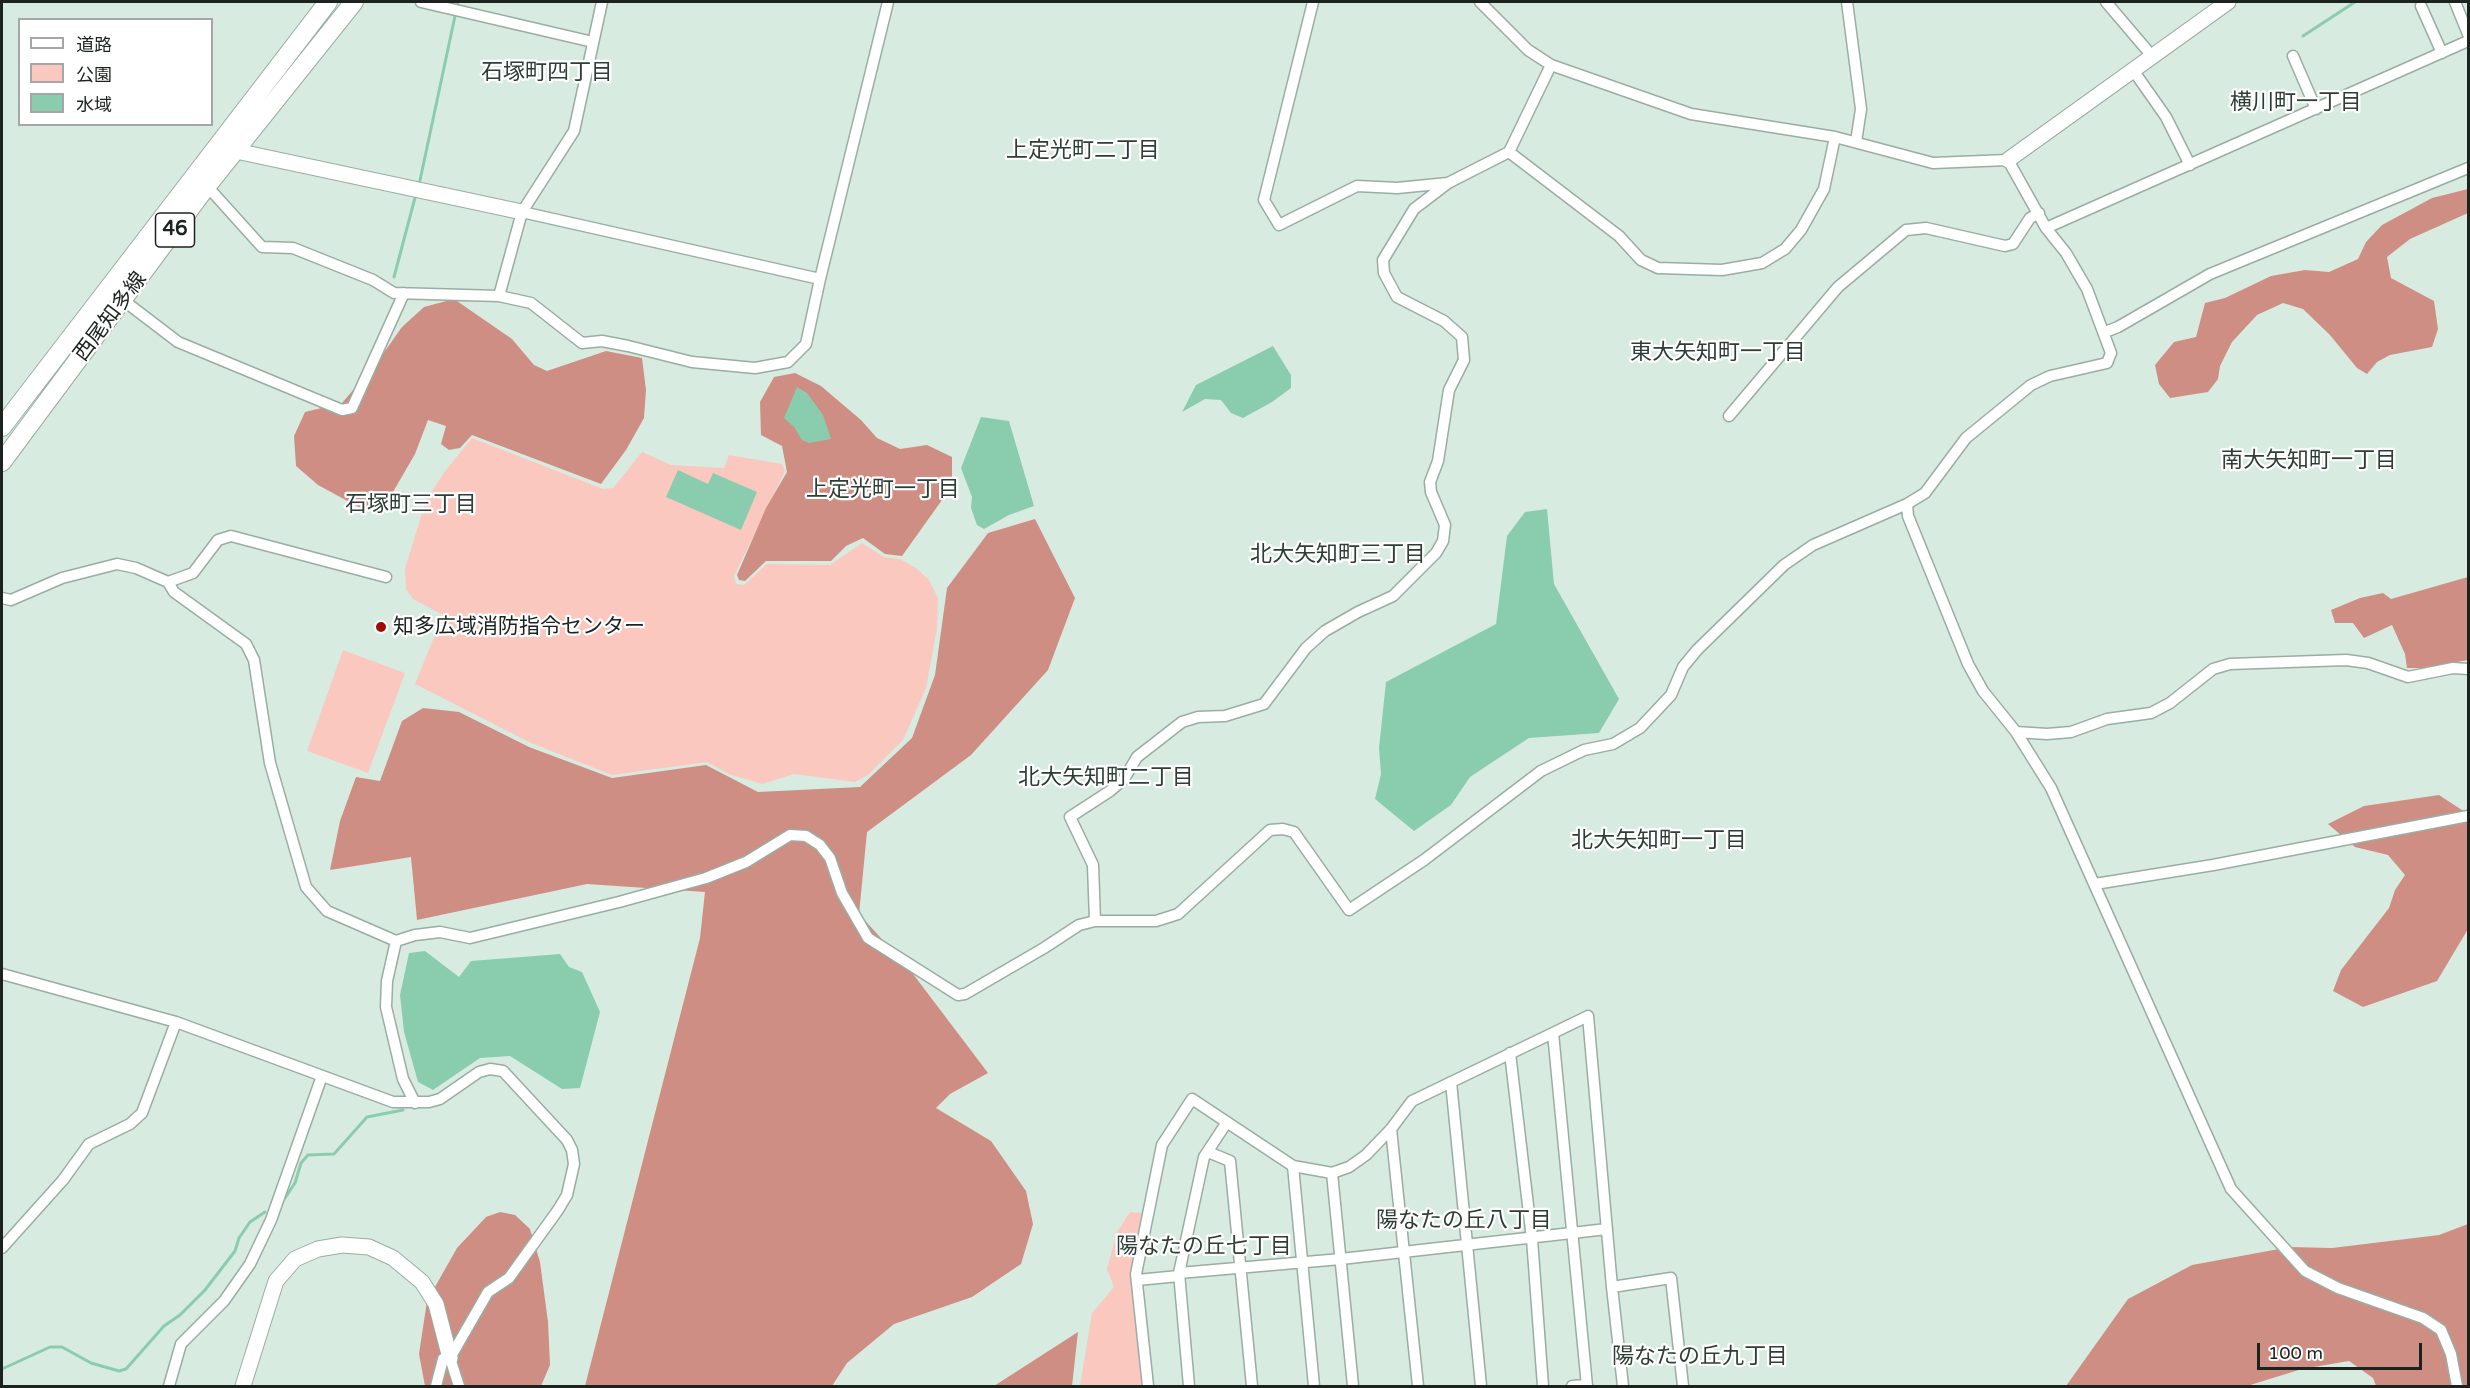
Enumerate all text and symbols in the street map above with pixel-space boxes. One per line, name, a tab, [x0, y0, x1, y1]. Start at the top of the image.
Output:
legend	[18, 18, 213, 126]
text: 道路	[76, 34, 112, 56]
district label: 石塚町四丁目	[481, 60, 613, 86]
text: 公園	[76, 64, 112, 86]
district label: 横川町一丁目	[2230, 90, 2362, 116]
text: 水域	[76, 94, 112, 116]
district label: 上定光町二丁目	[1006, 138, 1160, 164]
road number: 46	[156, 213, 195, 247]
street label: 西尾知多線	[69, 267, 153, 367]
district label: 東大矢知町一丁目	[1630, 340, 1806, 366]
district label: 南大矢知町一丁目	[2221, 448, 2397, 474]
district label: 上定光町一丁目	[806, 477, 960, 503]
district label: 石塚町三丁目	[345, 492, 477, 518]
district label: 北大矢知町三丁目	[1250, 542, 1426, 568]
place label: 知多広域消防指令センター	[393, 614, 645, 640]
marker: 知多広域消防指令センター	[374, 620, 388, 634]
district label: 北大矢知町二丁目	[1018, 765, 1194, 791]
district label: 北大矢知町一丁目	[1571, 828, 1747, 854]
district label: 陽なたの丘八丁目	[1376, 1208, 1552, 1234]
district label: 陽なたの丘七丁目	[1116, 1234, 1292, 1260]
scale bar	[2260, 1331, 2425, 1369]
text: 100 m	[2268, 1342, 2323, 1364]
district label: 陽なたの丘九丁目	[1612, 1344, 1788, 1370]

